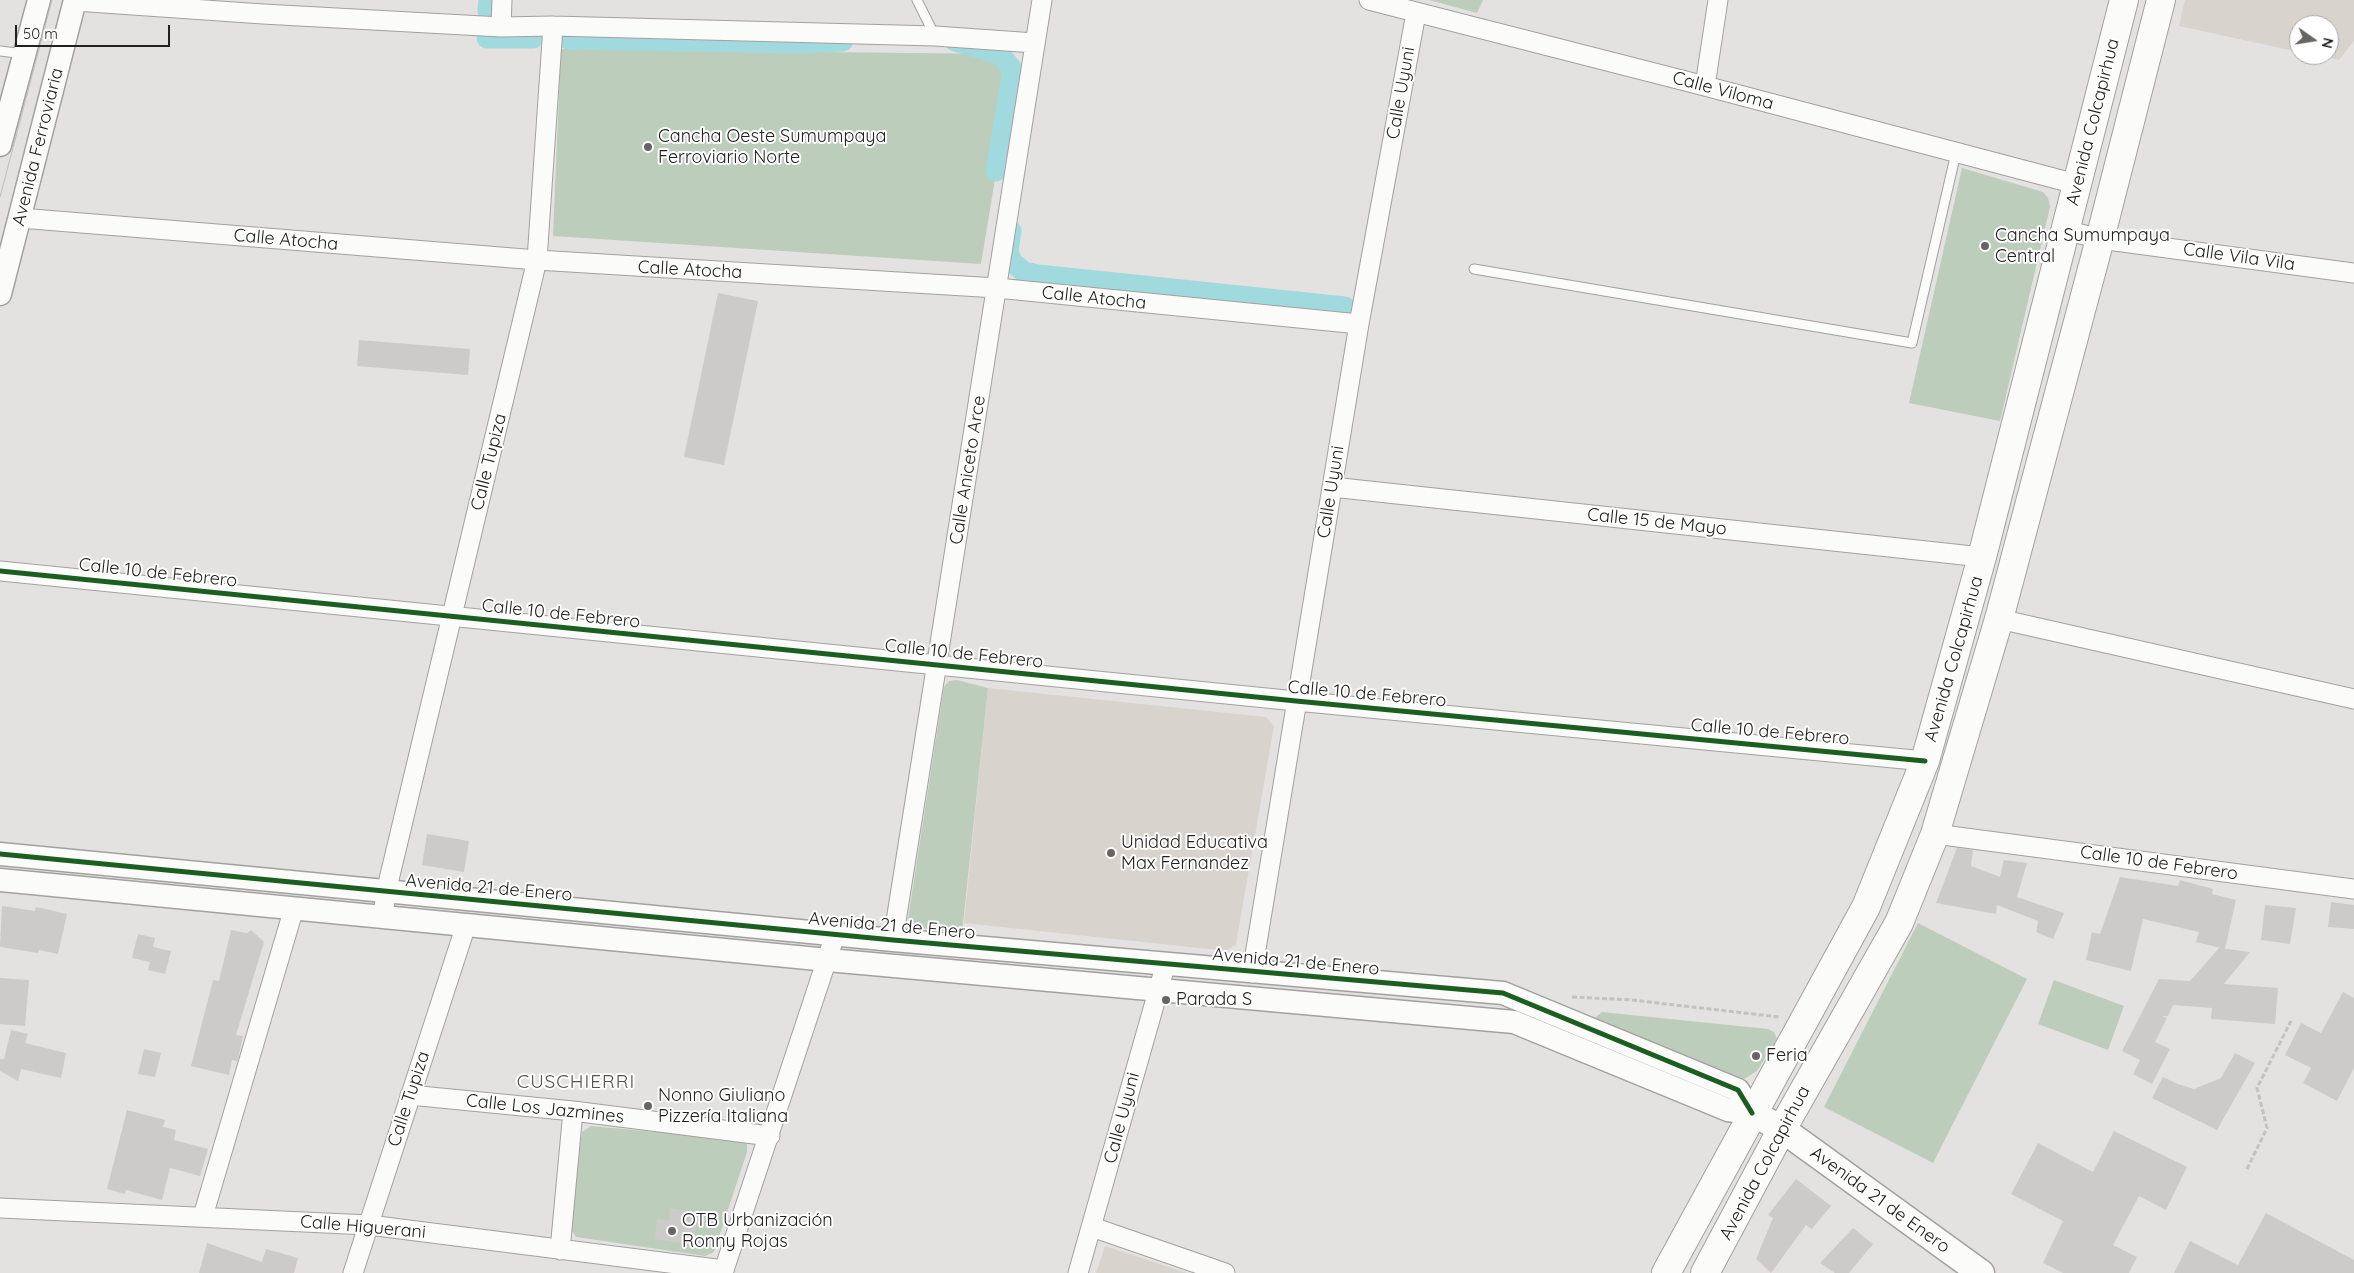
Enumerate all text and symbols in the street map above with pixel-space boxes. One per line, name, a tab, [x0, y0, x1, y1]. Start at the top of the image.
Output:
scale bar	[18, 15, 172, 47]
north arrow	[2289, 15, 2339, 65]
text: 50 m	[23, 24, 58, 43]
street label: Avenida Colcapirhua	[2062, 36, 2124, 208]
text: N	[2318, 36, 2338, 50]
street label: Calle Uyuni	[1382, 45, 1420, 141]
street label: Avenida Ferroviaria	[8, 66, 68, 228]
street label: Calle Viloma	[1670, 67, 1776, 115]
place label: Cancha Oeste Sumumpaya Ferroviario Norte	[658, 126, 886, 168]
marker: Cancha Oeste Sumumpaya Ferroviario Norte	[642, 141, 654, 153]
street label: Calle Atocha	[233, 225, 339, 255]
place label: Cancha Sumumpaya Central	[1995, 225, 2170, 268]
street label: Calle Vila Vila	[2182, 238, 2296, 276]
marker: Cancha Sumumpaya Central	[1979, 240, 1991, 252]
street label: Calle Atocha	[637, 256, 743, 284]
street label: Calle Atocha	[1041, 282, 1147, 314]
street label: Calle Aniceto Arce	[946, 394, 990, 546]
street label: Calle Tupiza	[467, 411, 511, 513]
street label: Calle Uyuni	[1313, 444, 1349, 540]
street label: Calle 15 de Mayo	[1586, 504, 1728, 540]
street label: Calle 10 de Febrero	[78, 554, 238, 592]
street label: Avenida Colcapirhua	[1920, 574, 1988, 744]
street label: Calle 10 de Febrero	[481, 595, 641, 633]
street label: Calle 10 de Febrero	[884, 635, 1044, 673]
street label: Calle 10 de Febrero	[1287, 676, 1447, 712]
street label: Calle 10 de Febrero	[1690, 714, 1850, 750]
place label: Unidad Educativa Max Fernandez	[1121, 832, 1268, 874]
street label: Calle 10 de Febrero	[2079, 841, 2239, 885]
marker: Unidad Educativa Max Fernandez	[1105, 847, 1117, 859]
street label: Avenida 21 de Enero	[405, 870, 573, 906]
street label: Avenida 21 de Enero	[808, 908, 976, 944]
street label: Avenida 21 de Enero	[1212, 944, 1380, 980]
place label: Parada S	[1176, 989, 1252, 1011]
marker: Parada S	[1160, 994, 1172, 1006]
place label: Feria	[1766, 1045, 1808, 1067]
street label: Calle Tupiza	[383, 1049, 435, 1149]
marker: Feria	[1750, 1050, 1762, 1062]
street label: Calle Uyuni	[1099, 1070, 1145, 1166]
district label: CUSCHIERRI	[516, 1071, 636, 1093]
street label: Avenida Colcapirhua	[1715, 1082, 1815, 1244]
place label: Nonno Giuliano Pizzería Italiana	[658, 1085, 788, 1128]
street label: Calle Los Jazmines	[465, 1090, 625, 1128]
marker: Nonno Giuliano Pizzería Italiana	[642, 1100, 654, 1112]
street label: Avenida 21 de Enero	[1806, 1142, 1954, 1258]
place label: OTB Urbanización Ronny Rojas	[682, 1210, 833, 1252]
street label: Calle Higuerani	[299, 1211, 427, 1243]
marker: OTB Urbanización Ronny Rojas	[666, 1225, 678, 1237]

